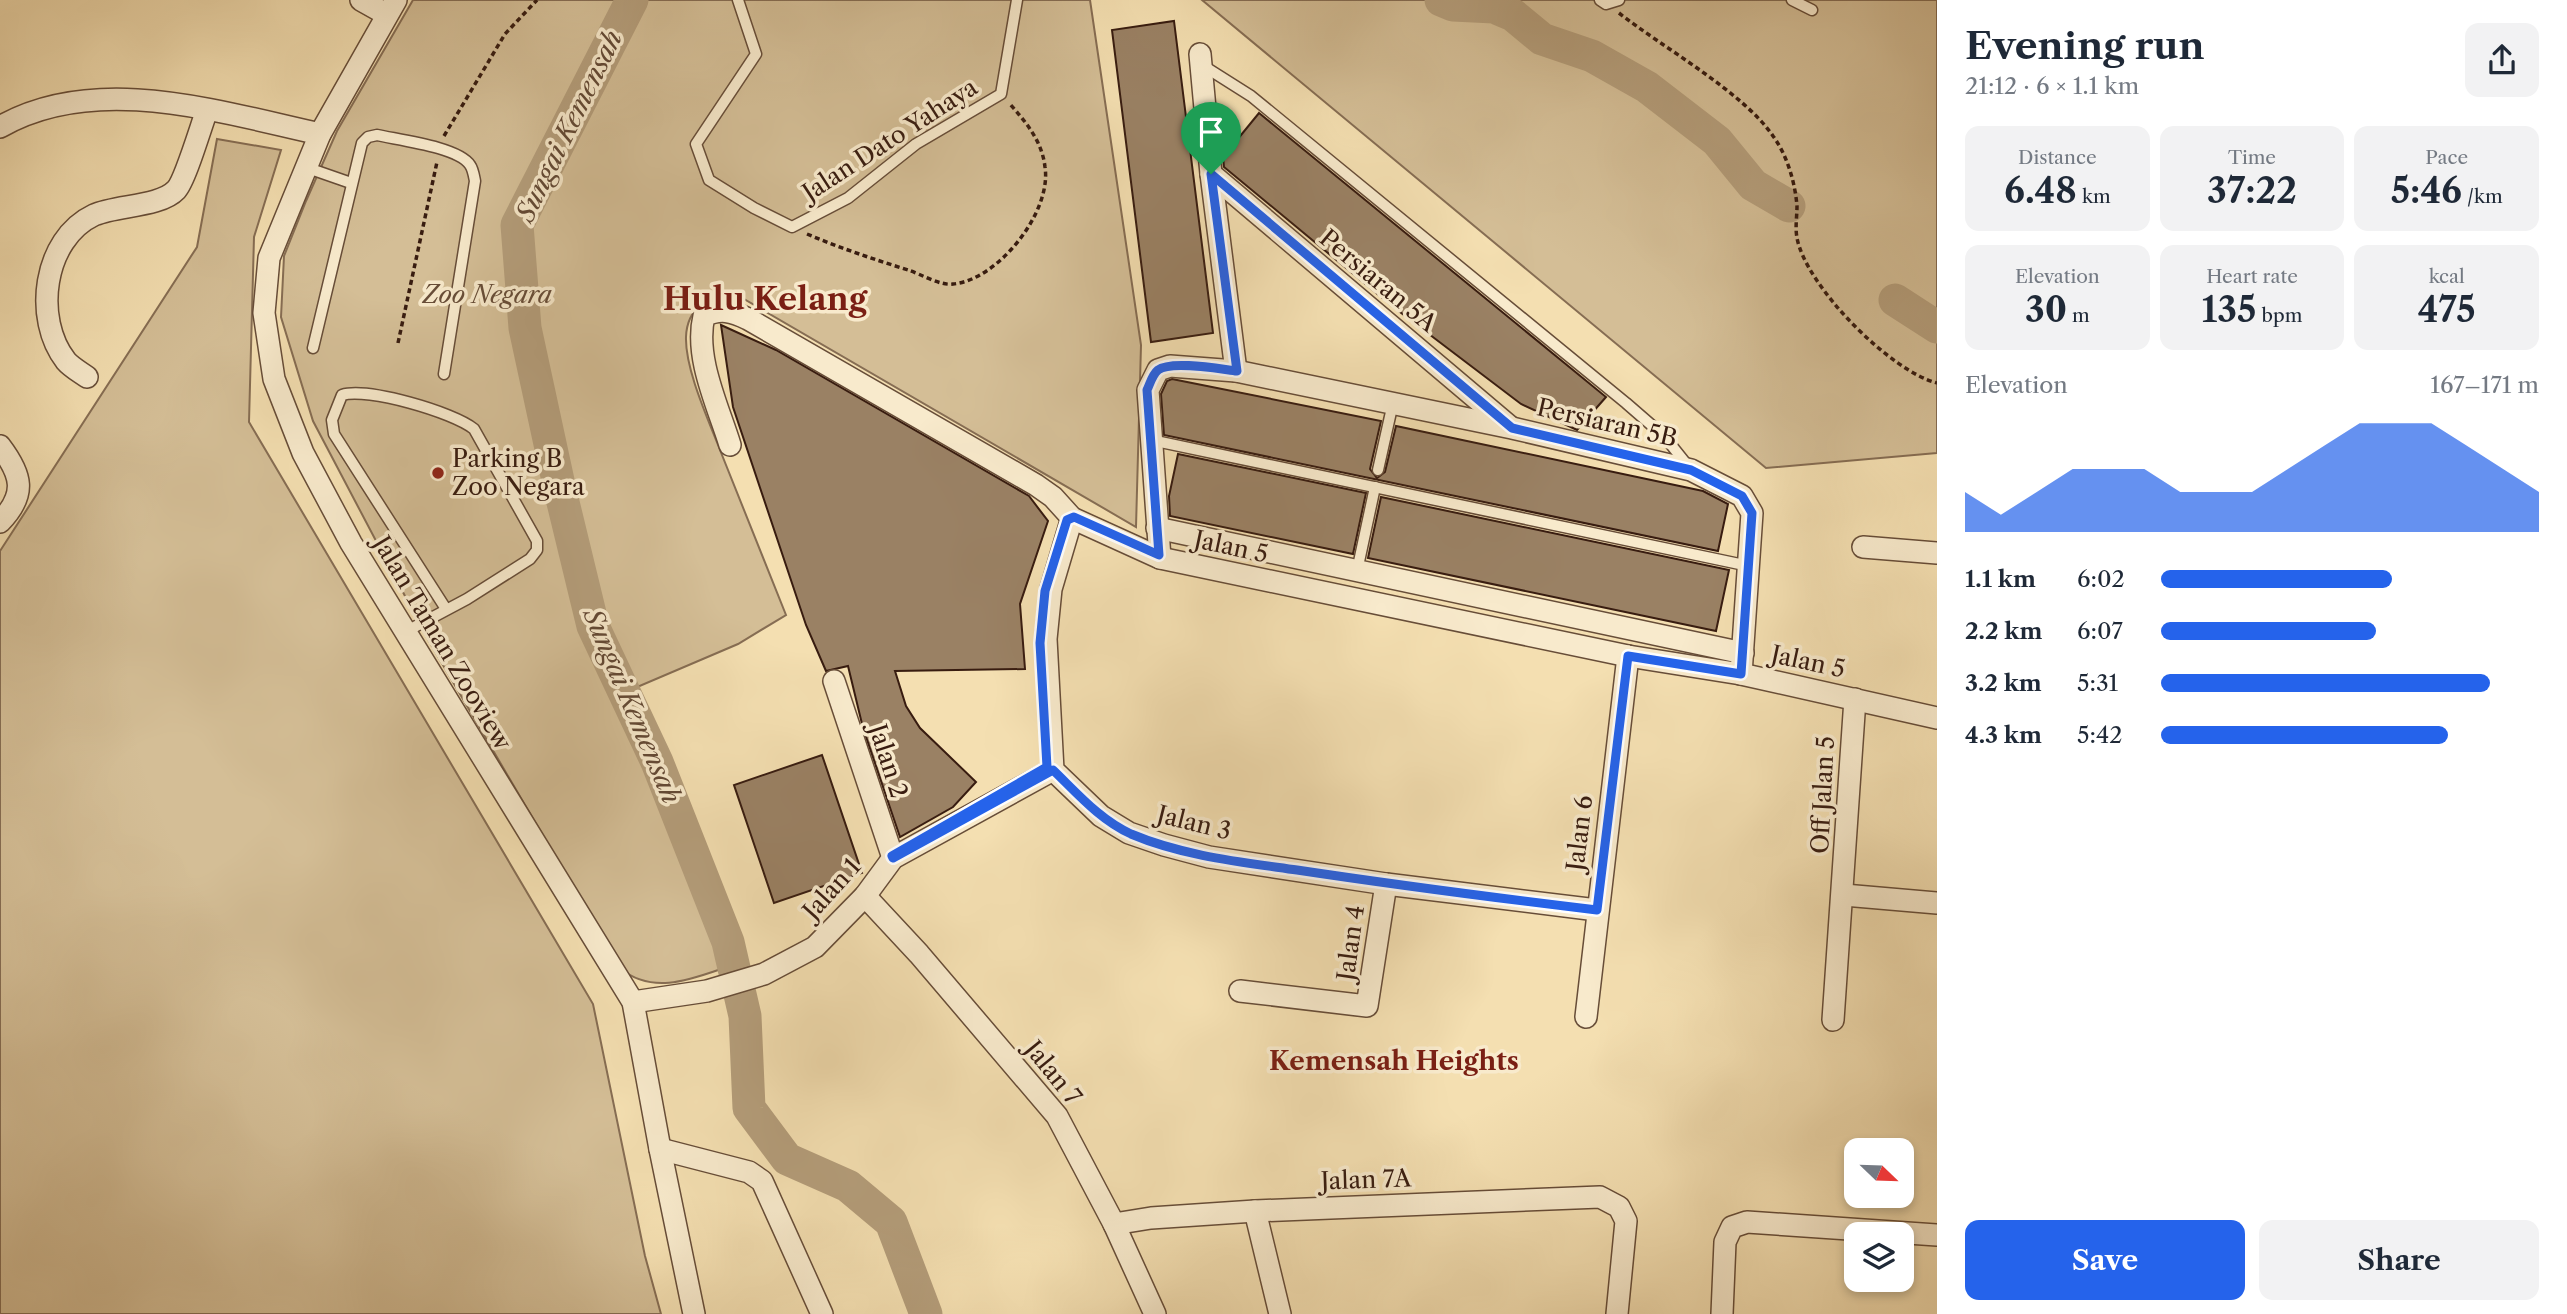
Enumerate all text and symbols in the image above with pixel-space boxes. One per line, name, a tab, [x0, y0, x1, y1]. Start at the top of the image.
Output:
text: Evening run	[1965, 22, 2205, 69]
button: share	[2465, 23, 2539, 97]
water label: Sungai Kemensah	[508, 25, 629, 229]
street label: Jalan Dato Yahaya	[793, 72, 983, 209]
text: 21:12 · 6 × 1.1 km	[1965, 72, 2139, 100]
pin	[1181, 102, 1241, 174]
icon: arrive	[1192, 113, 1230, 151]
text: Distance	[2018, 146, 2097, 169]
text: Time	[2228, 146, 2276, 169]
text: Pace	[2425, 146, 2468, 169]
text: 6.48	[2004, 169, 2077, 212]
text: 37:22	[2207, 169, 2297, 212]
text: 5:46	[2391, 169, 2462, 212]
text: km	[2077, 185, 2111, 208]
text: /km	[2462, 185, 2503, 208]
street label: Persiaran 5A	[1314, 223, 1444, 339]
text: Elevation	[2015, 265, 2100, 288]
text: Heart rate	[2206, 265, 2298, 288]
text: kcal	[2429, 265, 2465, 288]
district label: Hulu Kelang	[663, 279, 868, 318]
park label: Zoo Negara	[421, 280, 552, 309]
text: 30	[2025, 288, 2067, 331]
text: 135	[2202, 288, 2256, 331]
text: 475	[2418, 288, 2476, 331]
text: m	[2067, 304, 2090, 327]
text: bpm	[2256, 304, 2302, 327]
text: Elevation	[1965, 371, 2068, 399]
text: 167–171 m	[2430, 371, 2539, 399]
street label: Persiaran 5B	[1534, 392, 1680, 453]
place label: Parking B Zoo Negara	[452, 444, 585, 501]
marker: Parking B Zoo Negara	[430, 465, 446, 481]
street label: Jalan 5	[1187, 524, 1271, 568]
street label: Jalan Taman Zooview	[365, 527, 518, 756]
text: 1.1 km	[1965, 565, 2036, 593]
text: 6:02	[2077, 565, 2125, 593]
water label: Sungai Kemensah	[576, 602, 687, 808]
text: 2.2 km	[1965, 617, 2042, 645]
text: 6:07	[2077, 617, 2123, 645]
street label: Jalan 5	[1764, 639, 1848, 683]
text: 3.2 km	[1965, 669, 2042, 697]
text: 5:31	[2077, 669, 2118, 697]
street label: Jalan 2	[862, 716, 914, 801]
text: 4.3 km	[1965, 721, 2042, 749]
text: 5:42	[2077, 721, 2122, 749]
street label: Off Jalan 5	[1805, 735, 1840, 855]
street label: Jalan 6	[1560, 793, 1599, 876]
street label: Jalan 3	[1150, 798, 1234, 846]
street label: Jalan 1	[794, 852, 867, 928]
street label: Jalan 4	[1330, 903, 1370, 987]
street label: Jalan 7	[1016, 1032, 1088, 1111]
district label: Kemensah Heights	[1269, 1045, 1519, 1077]
north arrow	[1844, 1138, 1914, 1208]
map controls	[1844, 1138, 1914, 1292]
street label: Jalan 7A	[1316, 1163, 1413, 1196]
button: Save	[1965, 1220, 2245, 1300]
button: Share	[2259, 1220, 2539, 1300]
button: layers	[1844, 1222, 1914, 1292]

